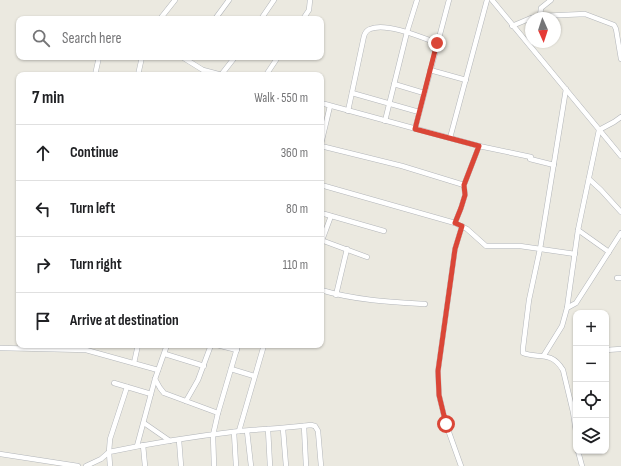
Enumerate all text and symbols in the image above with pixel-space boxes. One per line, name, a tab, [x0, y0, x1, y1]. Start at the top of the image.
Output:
north arrow	[525, 12, 561, 48]
search box	[16, 16, 324, 60]
icon: search	[30, 27, 52, 49]
text: Search here	[62, 29, 122, 48]
route end	[428, 34, 446, 52]
text: 7 min	[32, 88, 64, 108]
text: Walk · 550 m	[254, 90, 308, 106]
icon: ahead	[32, 142, 54, 164]
text: Continue	[70, 143, 119, 162]
text: 360 m	[281, 145, 308, 161]
icon: left	[32, 198, 54, 220]
text: Turn left	[70, 199, 115, 218]
text: 80 m	[286, 201, 308, 217]
icon: right	[32, 254, 54, 276]
text: Turn right	[70, 255, 122, 274]
text: 110 m	[283, 257, 308, 273]
icon: arrive	[32, 310, 54, 332]
map controls	[573, 310, 609, 454]
button: +	[573, 310, 609, 346]
text: Arrive at destination	[70, 311, 179, 330]
button: −	[573, 346, 609, 382]
button: locate	[573, 382, 609, 418]
route start	[437, 415, 455, 433]
button: layers	[573, 418, 609, 454]

